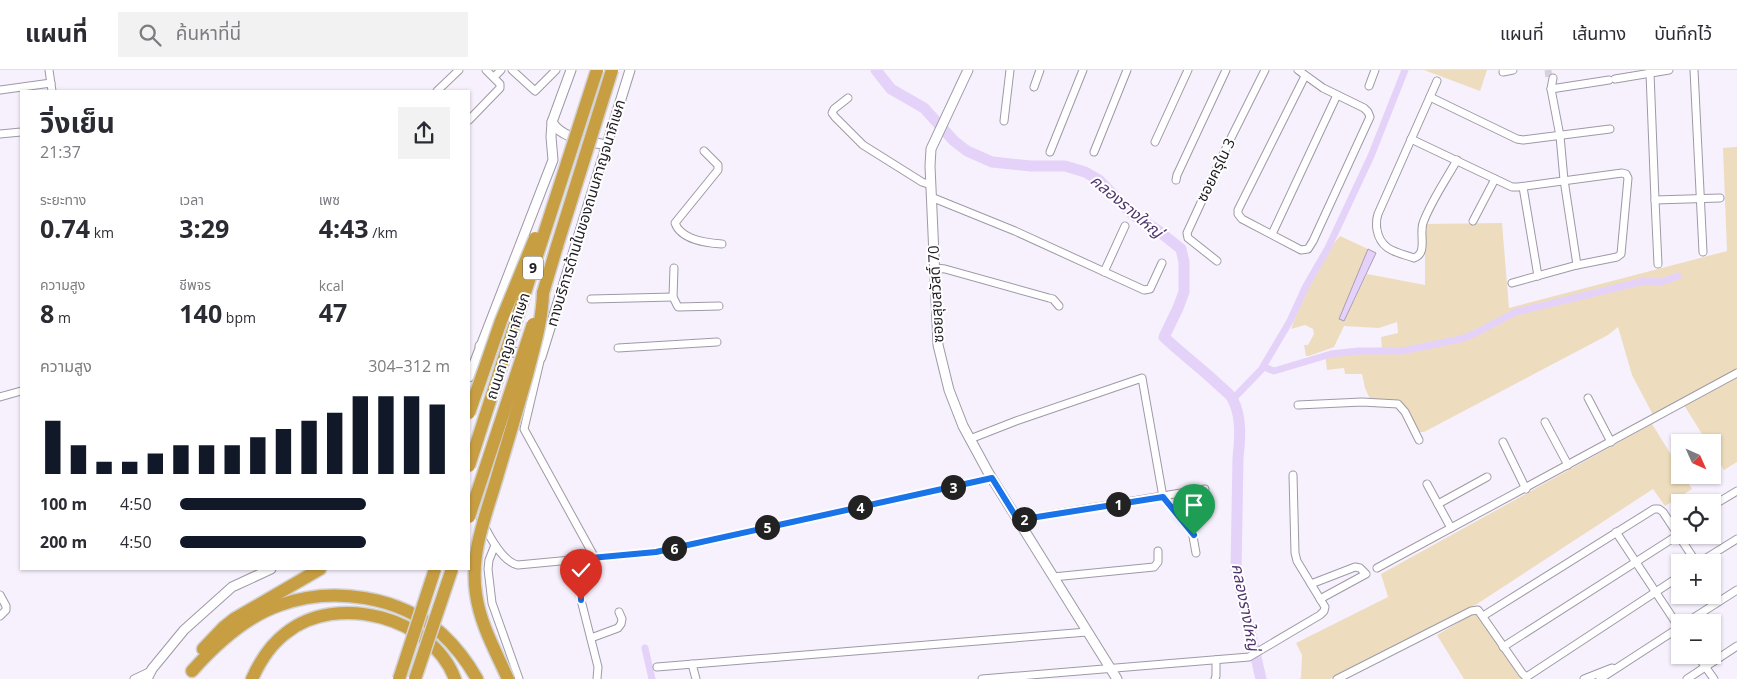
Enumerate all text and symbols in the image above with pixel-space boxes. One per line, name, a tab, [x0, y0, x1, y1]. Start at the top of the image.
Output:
search box	[118, 12, 468, 57]
text: แผนที่	[25, 16, 88, 49]
text: ค้นหาที่นี่	[176, 20, 241, 46]
icon: search	[136, 21, 164, 49]
text: แผนที่	[1500, 21, 1544, 45]
text: เส้นทาง	[1572, 21, 1626, 45]
text: บันทึกไว้	[1654, 21, 1712, 45]
street label: ทางบริการด้านในของถนนกาญจนาภิเษก	[541, 97, 629, 329]
text: วิ่งเย็น	[40, 103, 115, 141]
button: share	[398, 107, 450, 159]
street label: ซอยครุใน 3	[1191, 134, 1239, 205]
text: 21:37	[40, 141, 81, 163]
water label: คลองรางใหญ่	[1086, 169, 1169, 244]
text: ระยะทาง	[40, 190, 86, 209]
text: เวลา	[179, 190, 204, 209]
text: เพซ	[319, 190, 340, 209]
text: 0.74	[40, 211, 90, 245]
text: 3:29	[179, 211, 229, 245]
text: 4:43	[319, 211, 369, 245]
text: km	[90, 223, 114, 242]
text: /km	[369, 223, 398, 242]
street label: ซอยสุขสวัสดิ์ 70	[922, 245, 948, 343]
road number: 9	[523, 257, 543, 280]
text: ความสูง	[40, 275, 85, 294]
text: ชีพจร	[179, 275, 211, 294]
text: kcal	[319, 276, 344, 295]
street label: ถนนกาญจนาภิเษก	[480, 290, 534, 402]
text: 47	[319, 295, 347, 329]
text: 8	[40, 296, 54, 330]
text: 140	[179, 296, 222, 330]
text: m	[54, 308, 71, 327]
text: bpm	[222, 308, 256, 327]
text: ความสูง	[40, 355, 92, 377]
text: 304–312 m	[368, 355, 450, 377]
north arrow	[1671, 434, 1721, 484]
map controls	[1671, 434, 1721, 664]
pin: 3	[940, 474, 966, 500]
text: 3	[949, 478, 958, 497]
pin	[1173, 484, 1215, 535]
icon: arrive	[1180, 491, 1208, 519]
pin: 1	[1106, 492, 1130, 516]
text: 100 m	[40, 493, 87, 515]
text: 4:50	[120, 493, 152, 515]
pin: 4	[848, 494, 872, 520]
button: locate	[1671, 494, 1721, 544]
text: 1	[1114, 495, 1123, 514]
text: 4	[856, 498, 865, 517]
pin: 2	[1012, 506, 1036, 532]
text: 2	[1020, 510, 1029, 529]
pin: 5	[754, 514, 780, 540]
text: 5	[763, 518, 772, 537]
text: 200 m	[40, 531, 87, 553]
text: 4:50	[120, 531, 152, 553]
pin: 6	[662, 536, 686, 560]
text: 6	[670, 539, 679, 558]
pin	[560, 549, 602, 600]
button: +	[1671, 554, 1721, 604]
icon: check	[567, 556, 595, 584]
water label: คลองรางใหญ่	[1227, 562, 1266, 654]
button: −	[1671, 614, 1721, 664]

